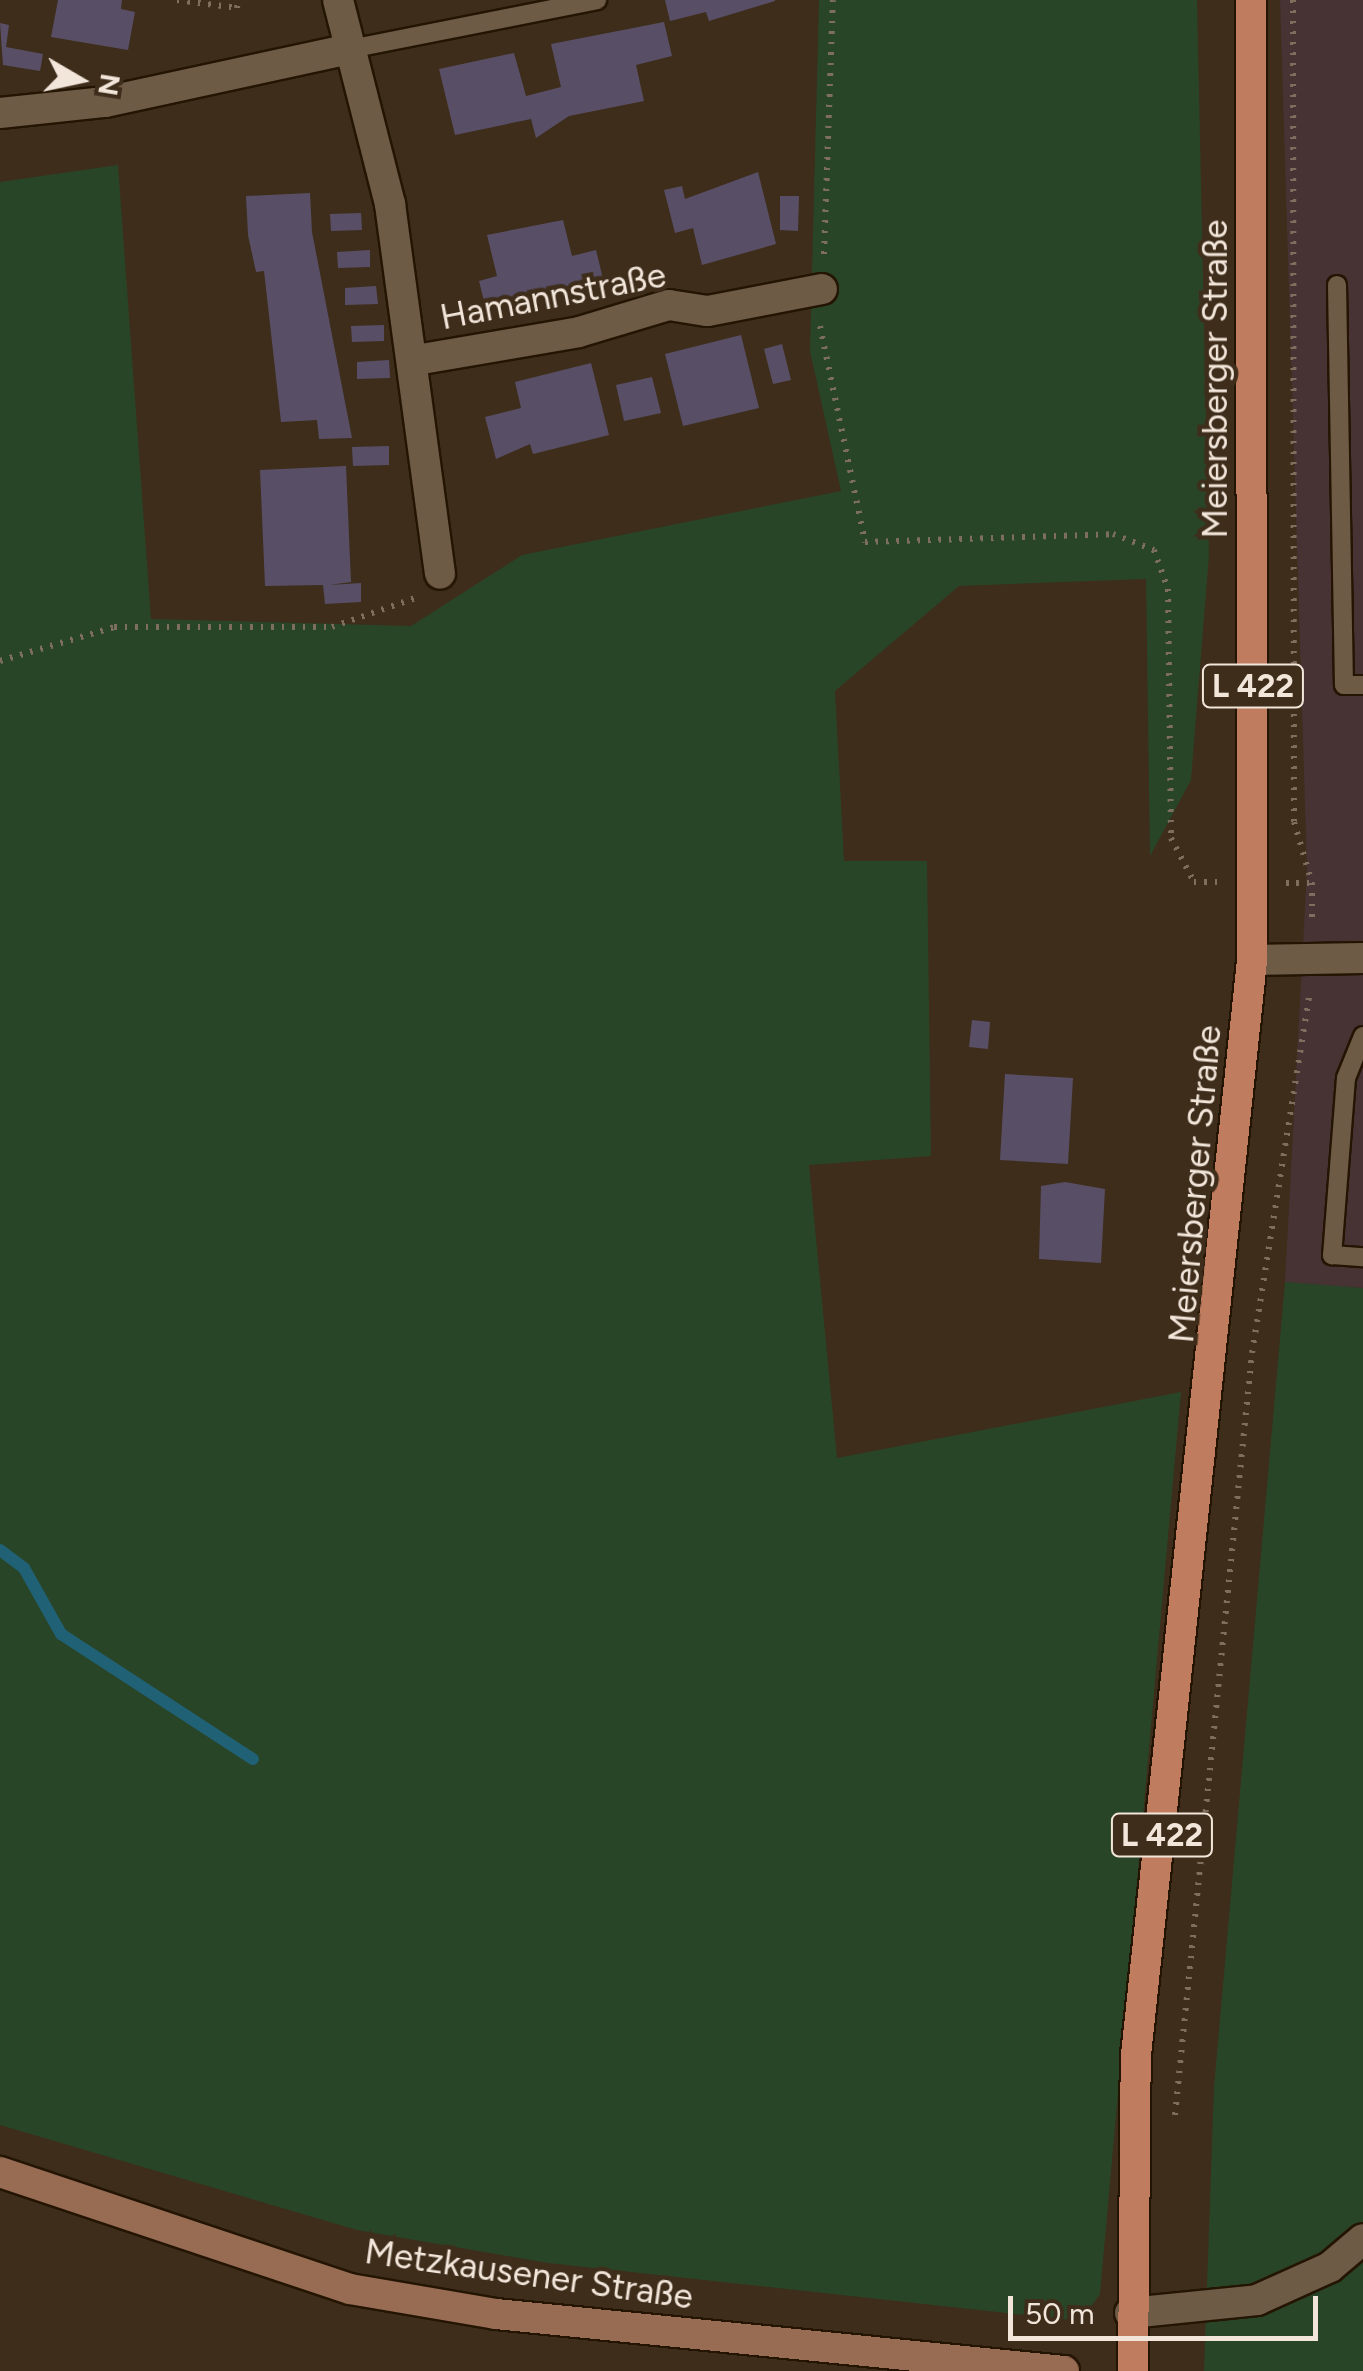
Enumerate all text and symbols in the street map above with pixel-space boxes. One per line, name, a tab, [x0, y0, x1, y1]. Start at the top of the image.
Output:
north arrow	[30, 30, 130, 130]
text: N	[91, 71, 128, 98]
street label: Meiersberger Straße	[1194, 220, 1236, 538]
street label: Hamannstraße	[437, 254, 669, 338]
road number: L 422	[1200, 659, 1306, 713]
street label: Meiersberger Straße	[1160, 1023, 1230, 1345]
road number: L 422	[1110, 1808, 1214, 1862]
street label: Metzkausener Straße	[362, 2230, 696, 2318]
scale bar	[1013, 2276, 1323, 2338]
text: 50 m	[1025, 2295, 1094, 2332]

